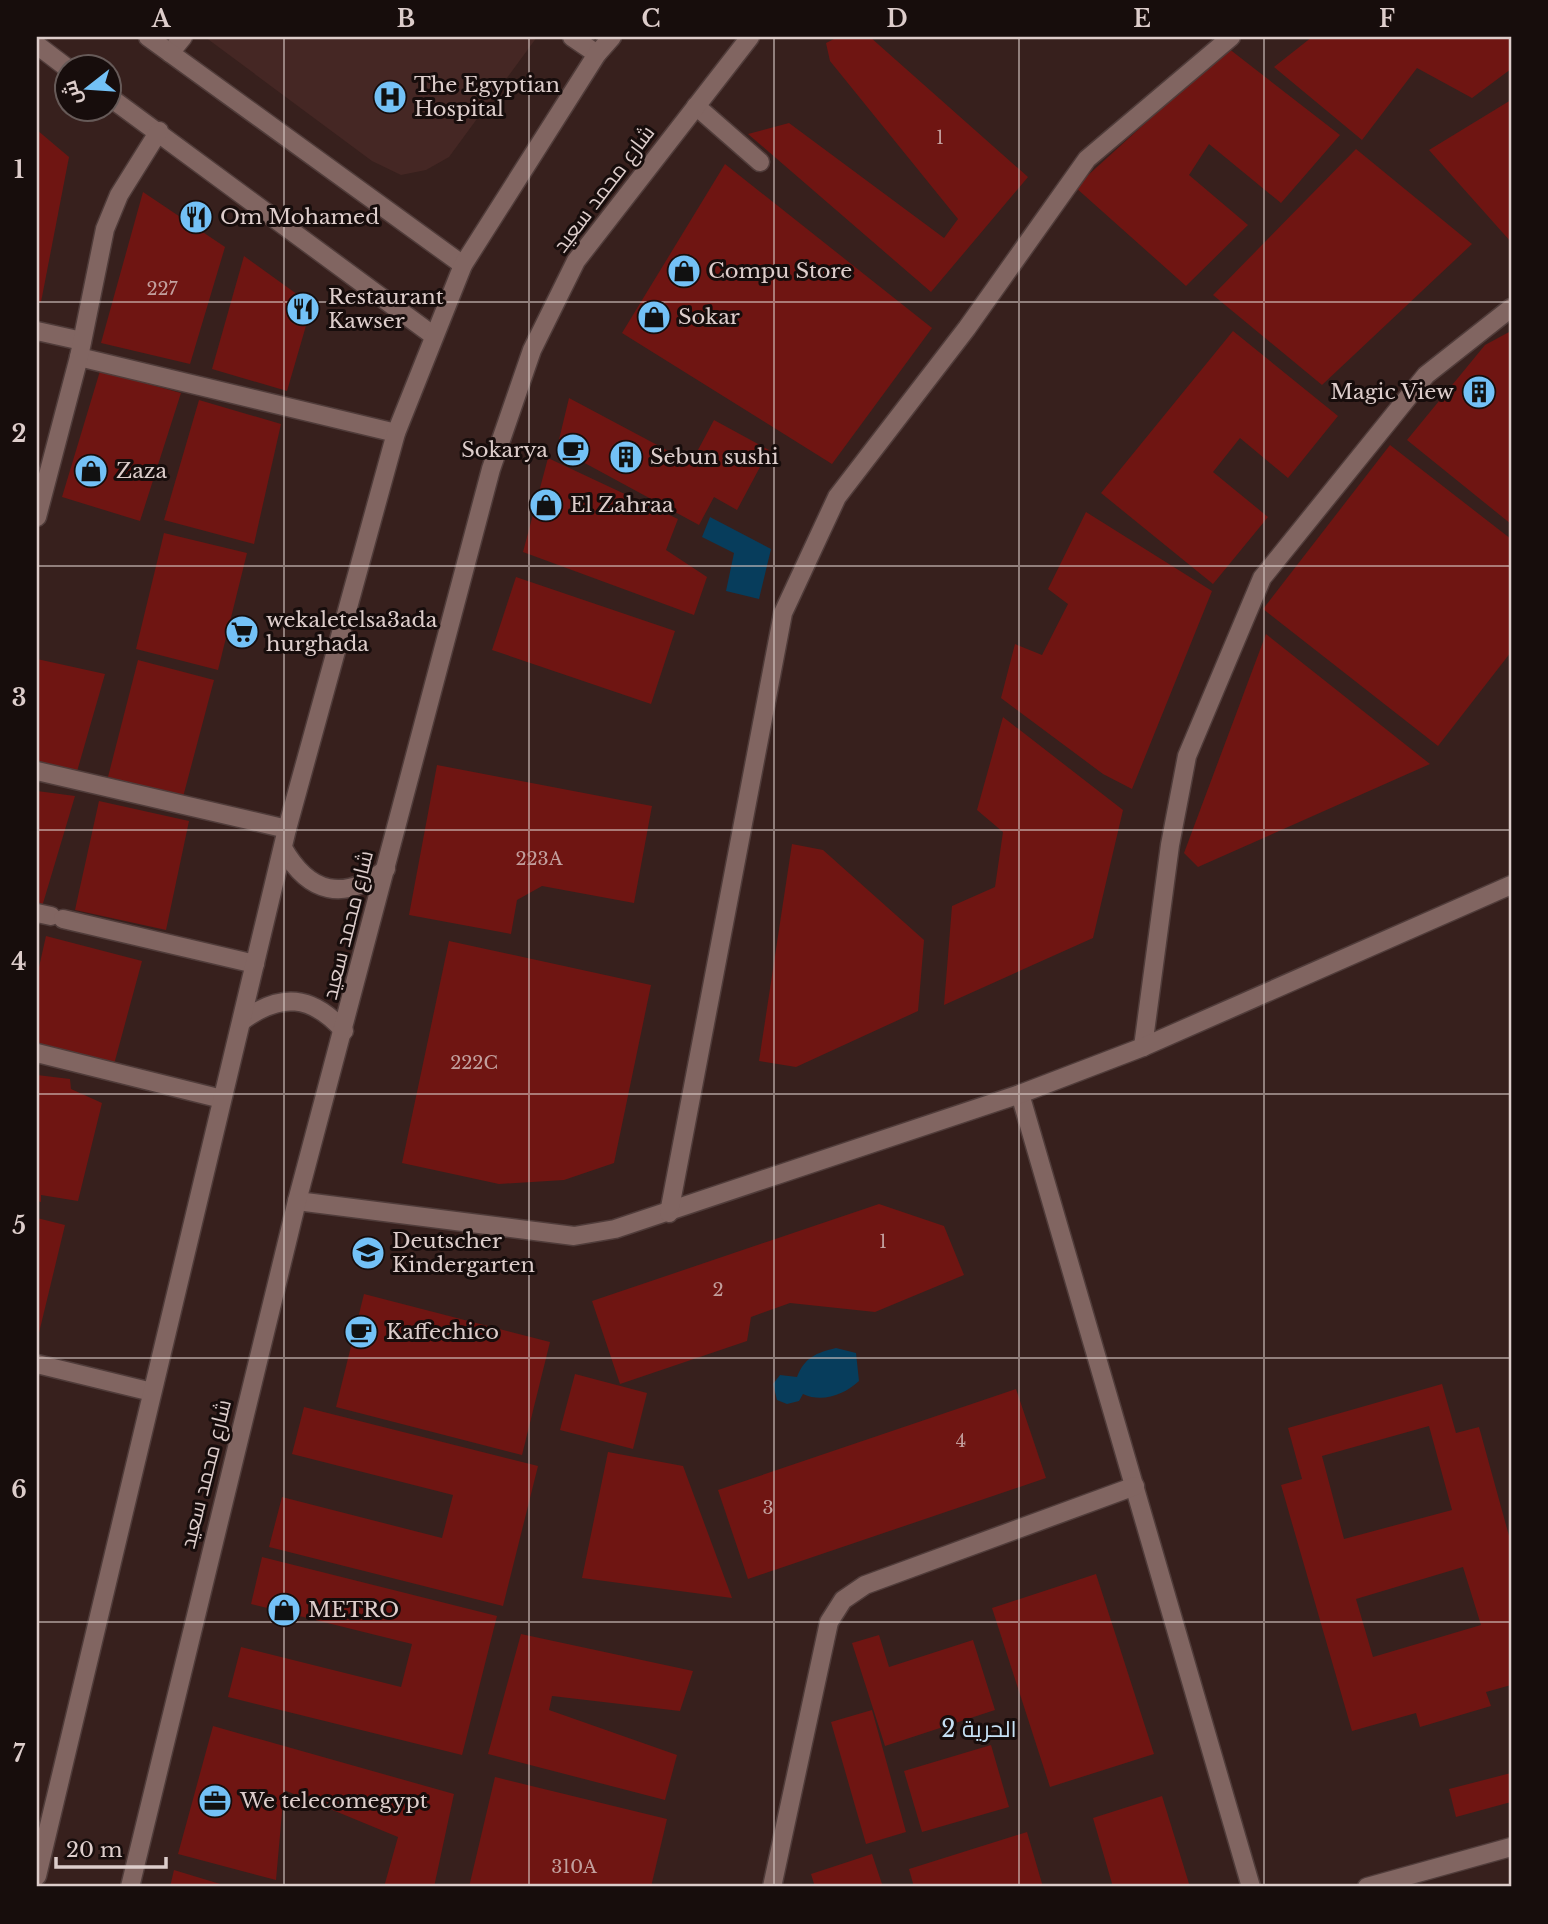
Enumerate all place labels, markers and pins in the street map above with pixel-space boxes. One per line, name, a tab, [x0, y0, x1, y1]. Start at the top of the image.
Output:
place label: The Egyptian Hospital	[414, 72, 560, 122]
hospital icon: The Egyptian Hospital	[371, 78, 409, 116]
restaurant icon: Om Mohamed	[177, 198, 215, 236]
place label: Om Mohamed	[220, 204, 379, 230]
shop icon: Compu Store	[665, 252, 703, 290]
place label: Compu Store	[708, 258, 852, 284]
place label: Restaurant Kawser	[328, 284, 444, 334]
restaurant icon: Restaurant Kawser	[284, 290, 322, 328]
shop icon: Sokar	[635, 298, 673, 336]
place label: Sokar	[678, 304, 740, 330]
building icon: Magic View	[1460, 373, 1498, 411]
place label: Magic View	[1330, 379, 1454, 405]
cafe icon: Sokarya	[554, 431, 592, 469]
place label: Sokarya	[461, 437, 548, 463]
building icon: Sebun sushi	[607, 438, 645, 476]
place label: Sebun sushi	[650, 444, 779, 470]
shop icon: Zaza	[72, 452, 110, 490]
place label: Zaza	[116, 458, 168, 484]
shop icon: El Zahraa	[527, 486, 565, 524]
place label: El Zahraa	[570, 492, 674, 518]
place label: wekaletelsa3ada hurghada	[266, 607, 438, 657]
supermarket icon: wekaletelsa3ada hurghada	[223, 613, 261, 651]
place label: Deutscher Kindergarten	[392, 1228, 535, 1278]
school or university icon: Deutscher Kindergarten	[349, 1234, 387, 1272]
cafe icon: Kaffechico	[342, 1313, 380, 1351]
place label: Kaffechico	[386, 1319, 499, 1345]
shop icon: METRO	[265, 1591, 303, 1629]
place label: METRO	[308, 1597, 399, 1623]
office icon: We telecomegypt	[196, 1782, 234, 1820]
place label: We telecomegypt	[239, 1788, 428, 1814]

